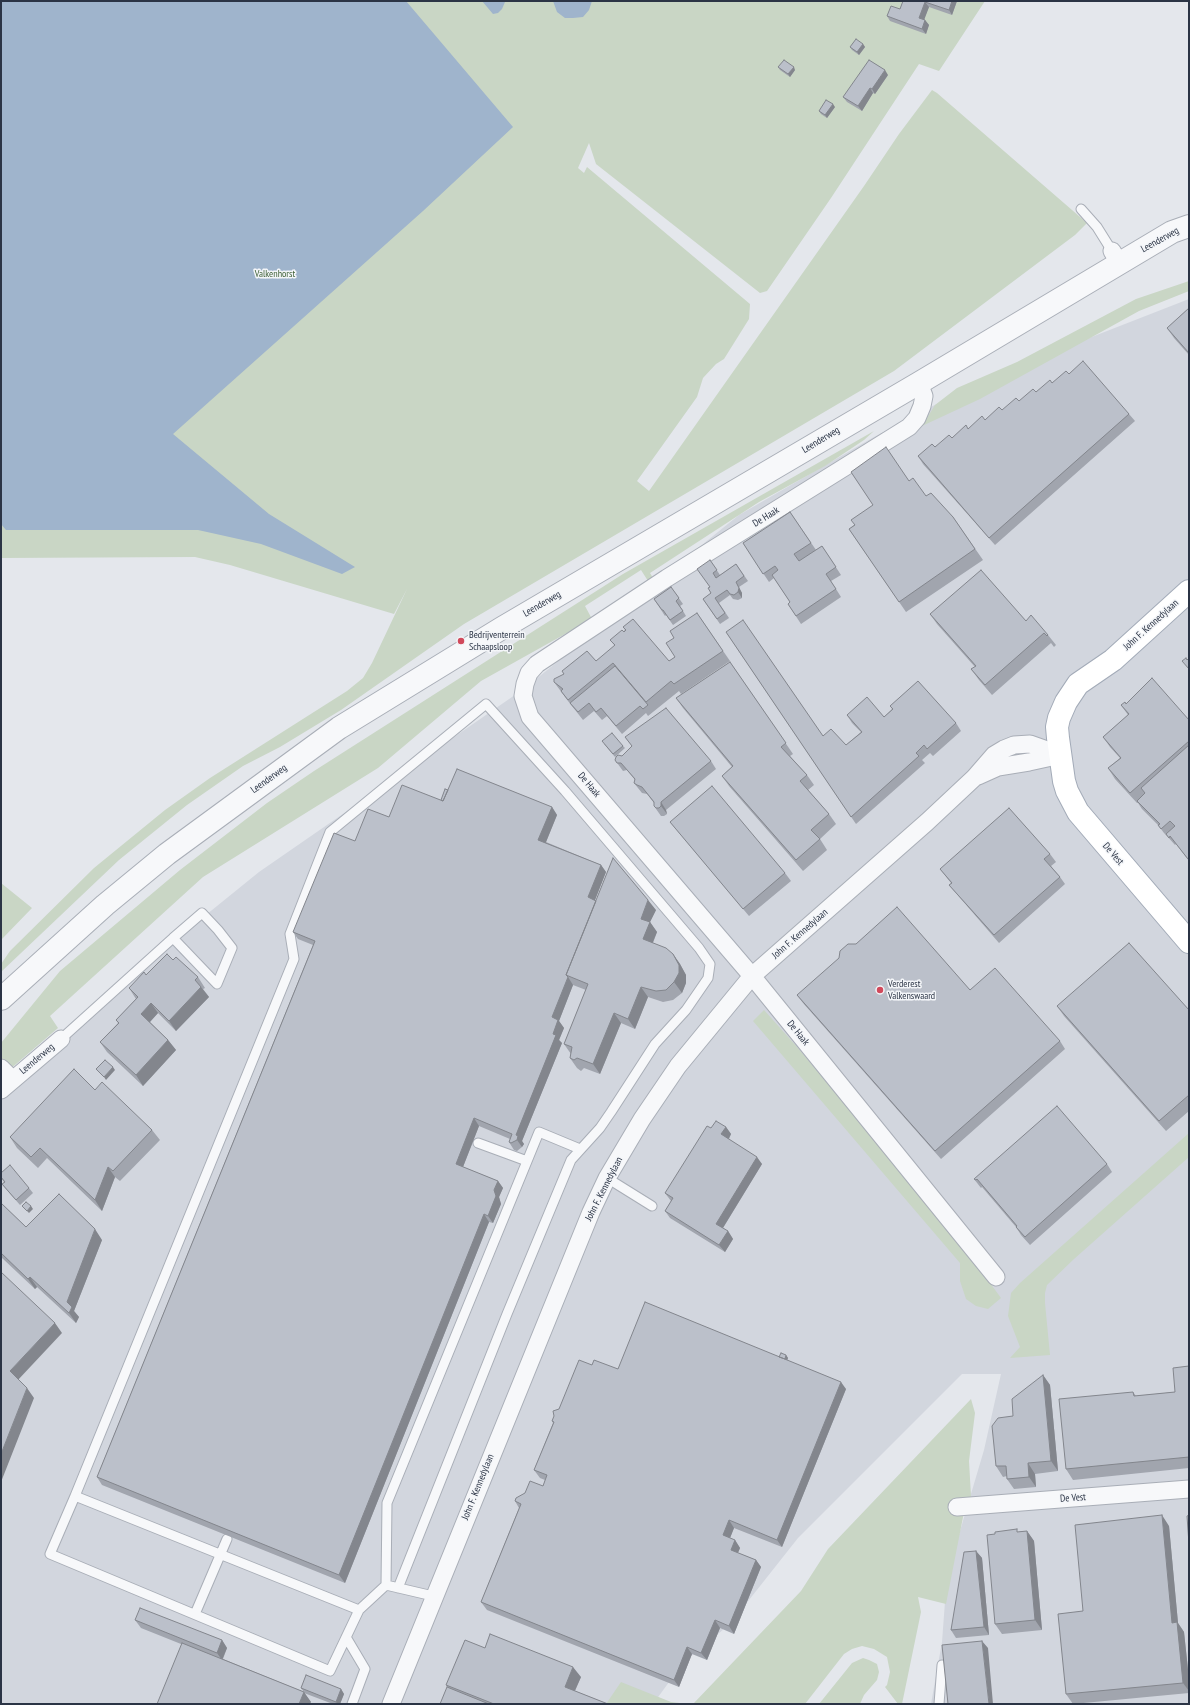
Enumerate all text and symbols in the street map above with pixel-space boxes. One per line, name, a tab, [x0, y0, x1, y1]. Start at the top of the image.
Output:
street label: Leenderweg	[1139, 225, 1181, 255]
park label: Valkenhorst	[255, 268, 295, 280]
street label: Leenderweg	[800, 424, 842, 456]
street label: De Haak	[751, 504, 781, 530]
street label: Leenderweg	[521, 588, 563, 620]
street label: John F. Kennedylaan	[1121, 597, 1181, 653]
place label: Bedrijventerrein Schaapsloop	[469, 629, 525, 652]
marker: Bedrijventerrein Schaapsloop	[456, 636, 466, 646]
street label: Leenderweg	[249, 762, 289, 796]
street label: De Haak	[575, 770, 603, 800]
street label: De Vest	[1100, 840, 1126, 868]
street label: John F. Kennedylaan	[770, 906, 830, 962]
place label: Verderest Valkenswaard	[888, 978, 935, 1002]
marker: Verderest Valkenswaard	[875, 985, 885, 995]
street label: De Haak	[784, 1018, 812, 1048]
street label: Leenderweg	[17, 1041, 57, 1077]
street label: John F. Kennedylaan	[583, 1155, 625, 1223]
street label: John F. Kennedylaan	[459, 1452, 497, 1522]
street label: De Vest	[1060, 1491, 1086, 1505]

